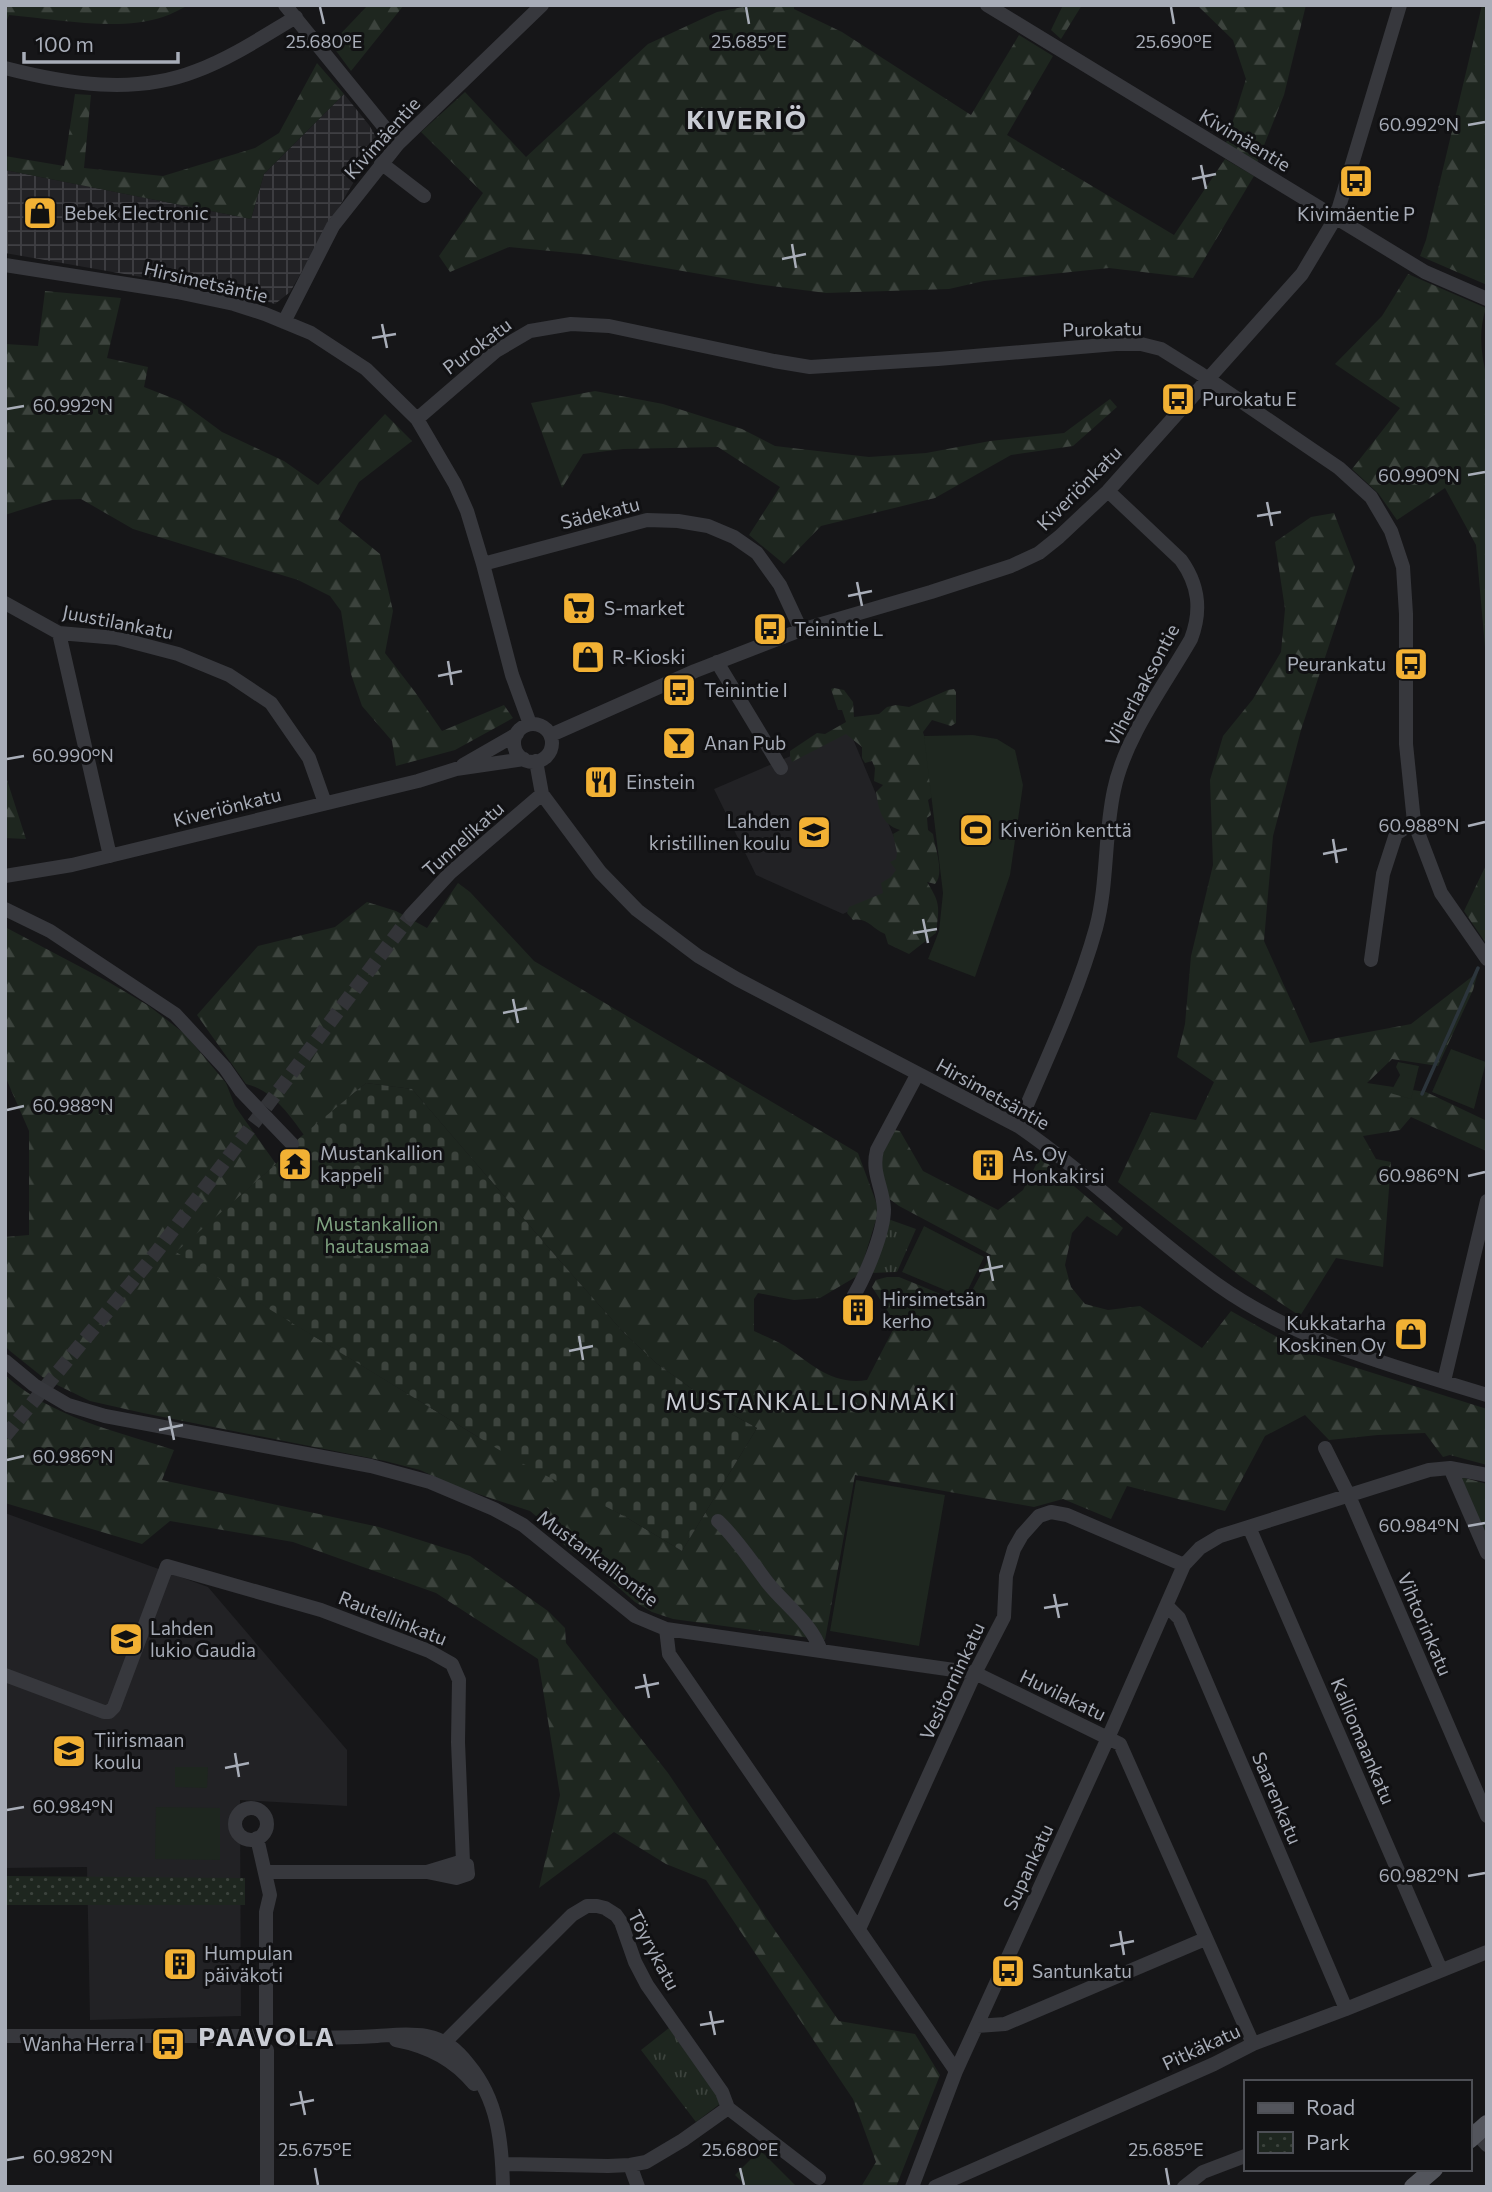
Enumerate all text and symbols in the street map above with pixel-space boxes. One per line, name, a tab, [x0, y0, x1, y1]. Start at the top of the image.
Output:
scale bar	[24, 21, 178, 65]
text: 25.680°E	[286, 30, 362, 52]
text: 25.685°E	[711, 30, 787, 52]
text: 25.690°E	[1136, 30, 1212, 52]
text: 100 m	[35, 31, 94, 56]
street label: Kivimäentie	[339, 92, 424, 183]
district label: KIVERIÖ	[686, 103, 808, 134]
street label: Kivimäentie	[1195, 103, 1295, 176]
text: 60.992°N	[1379, 113, 1459, 135]
bus stop icon: Kivimäentie P	[1337, 162, 1375, 200]
shop icon: Bebek Electronic	[21, 194, 59, 232]
place label: Bebek Electronic	[64, 201, 209, 224]
place label: Kivimäentie P	[1297, 202, 1415, 225]
street label: Hirsimetsäntie	[142, 256, 270, 307]
street label: Purokatu	[438, 312, 515, 379]
street label: Purokatu	[1062, 316, 1142, 341]
bus stop icon: Purokatu E	[1159, 380, 1197, 418]
place label: Purokatu E	[1202, 387, 1297, 410]
text: 60.992°N	[33, 394, 113, 416]
street label: Kiveriönkatu	[1031, 440, 1126, 535]
text: 60.990°N	[1378, 464, 1460, 486]
street label: Sädekatu	[558, 492, 642, 533]
supermarket icon: S-market	[560, 589, 598, 627]
place label: S-market	[604, 596, 685, 619]
street label: Juustilankatu	[61, 600, 175, 644]
bus stop icon: Teinintie L	[751, 610, 789, 648]
place label: Teinintie L	[794, 617, 884, 640]
street label: Viherlaaksontie	[1100, 620, 1183, 750]
shop icon: R-Kioski	[569, 638, 607, 676]
place label: R-Kioski	[612, 645, 685, 668]
bus stop icon: Peurankatu	[1392, 645, 1430, 683]
place label: Peurankatu	[1287, 652, 1386, 675]
bus stop icon: Teinintie I	[660, 671, 698, 709]
place label: Teinintie I	[704, 678, 788, 701]
bar icon: Anan Pub	[660, 724, 698, 762]
place label: Anan Pub	[704, 731, 786, 754]
text: 60.990°N	[32, 744, 114, 766]
restaurant icon: Einstein	[582, 763, 620, 801]
place label: Einstein	[626, 770, 695, 793]
street label: Kiveriönkatu	[171, 782, 283, 831]
street label: Tunnelikatu	[417, 796, 508, 881]
place label: Lahden kristillinen koulu	[649, 809, 790, 854]
sports icon: Kiveriön kenttä	[957, 811, 995, 849]
school or university icon: Lahden kristillinen koulu	[795, 813, 833, 851]
text: 60.988°N	[1378, 814, 1460, 836]
place label: Kiveriön kenttä	[1000, 818, 1132, 841]
street label: Hirsimetsäntie	[932, 1053, 1054, 1134]
text: 60.988°N	[32, 1094, 114, 1116]
place label: Mustankallion kappeli	[320, 1141, 443, 1186]
place label: As. Oy Honkakirsi	[1012, 1142, 1105, 1187]
temple icon: Mustankallion kappeli	[276, 1145, 314, 1183]
building icon: As. Oy Honkakirsi	[969, 1146, 1007, 1184]
text: 60.986°N	[1378, 1164, 1460, 1186]
park label: Mustankallion hautausmaa	[316, 1212, 438, 1257]
place label: Hirsimetsän kerho	[882, 1287, 986, 1332]
building icon: Hirsimetsän kerho	[839, 1291, 877, 1329]
place label: Kukkatarha Koskinen Oy	[1278, 1311, 1386, 1356]
shop icon: Kukkatarha Koskinen Oy	[1392, 1315, 1430, 1353]
district label: MUSTANKALLIONMÄKI	[665, 1387, 957, 1415]
text: 60.986°N	[32, 1445, 114, 1467]
street label: Mustankalliontie	[533, 1505, 663, 1611]
text: 60.984°N	[1379, 1514, 1459, 1536]
street label: Vihtorinkatu	[1393, 1569, 1458, 1679]
street label: Rautellinkatu	[336, 1585, 451, 1650]
place label: Lahden lukio Gaudia	[150, 1616, 256, 1661]
street label: Vesitorninkatu	[914, 1618, 989, 1743]
school or university icon: Lahden lukio Gaudia	[107, 1620, 145, 1658]
street label: Huvilakatu	[1016, 1664, 1110, 1725]
street label: Kalliomaankatu	[1327, 1674, 1400, 1807]
place label: Tiirismaan koulu	[94, 1728, 184, 1773]
school or university icon: Tiirismaan koulu	[50, 1732, 88, 1770]
street label: Saarenkatu	[1248, 1748, 1307, 1847]
text: 60.984°N	[33, 1795, 113, 1817]
street label: Supankatu	[998, 1820, 1058, 1914]
text: 60.982°N	[1379, 1864, 1459, 1886]
street label: Töyrykatu	[624, 1906, 685, 1994]
place label: Humpulan päiväkoti	[204, 1941, 293, 1986]
building icon: Humpulan päiväkoti	[161, 1945, 199, 1983]
bus stop icon: Santunkatu	[989, 1952, 1027, 1990]
place label: Santunkatu	[1032, 1959, 1132, 1982]
street label: Pitkäkatu	[1158, 2019, 1243, 2075]
district label: PAAVOLA	[198, 2020, 336, 2051]
bus stop icon: Wanha Herra I	[149, 2025, 187, 2063]
place label: Wanha Herra I	[22, 2032, 144, 2055]
legend	[1244, 2080, 1471, 2171]
text: Road	[1306, 2094, 1355, 2119]
text: Park	[1306, 2129, 1350, 2154]
text: 25.675°E	[278, 2138, 352, 2160]
text: 25.680°E	[702, 2138, 778, 2160]
text: 25.685°E	[1128, 2138, 1204, 2160]
text: 60.982°N	[33, 2145, 113, 2167]

